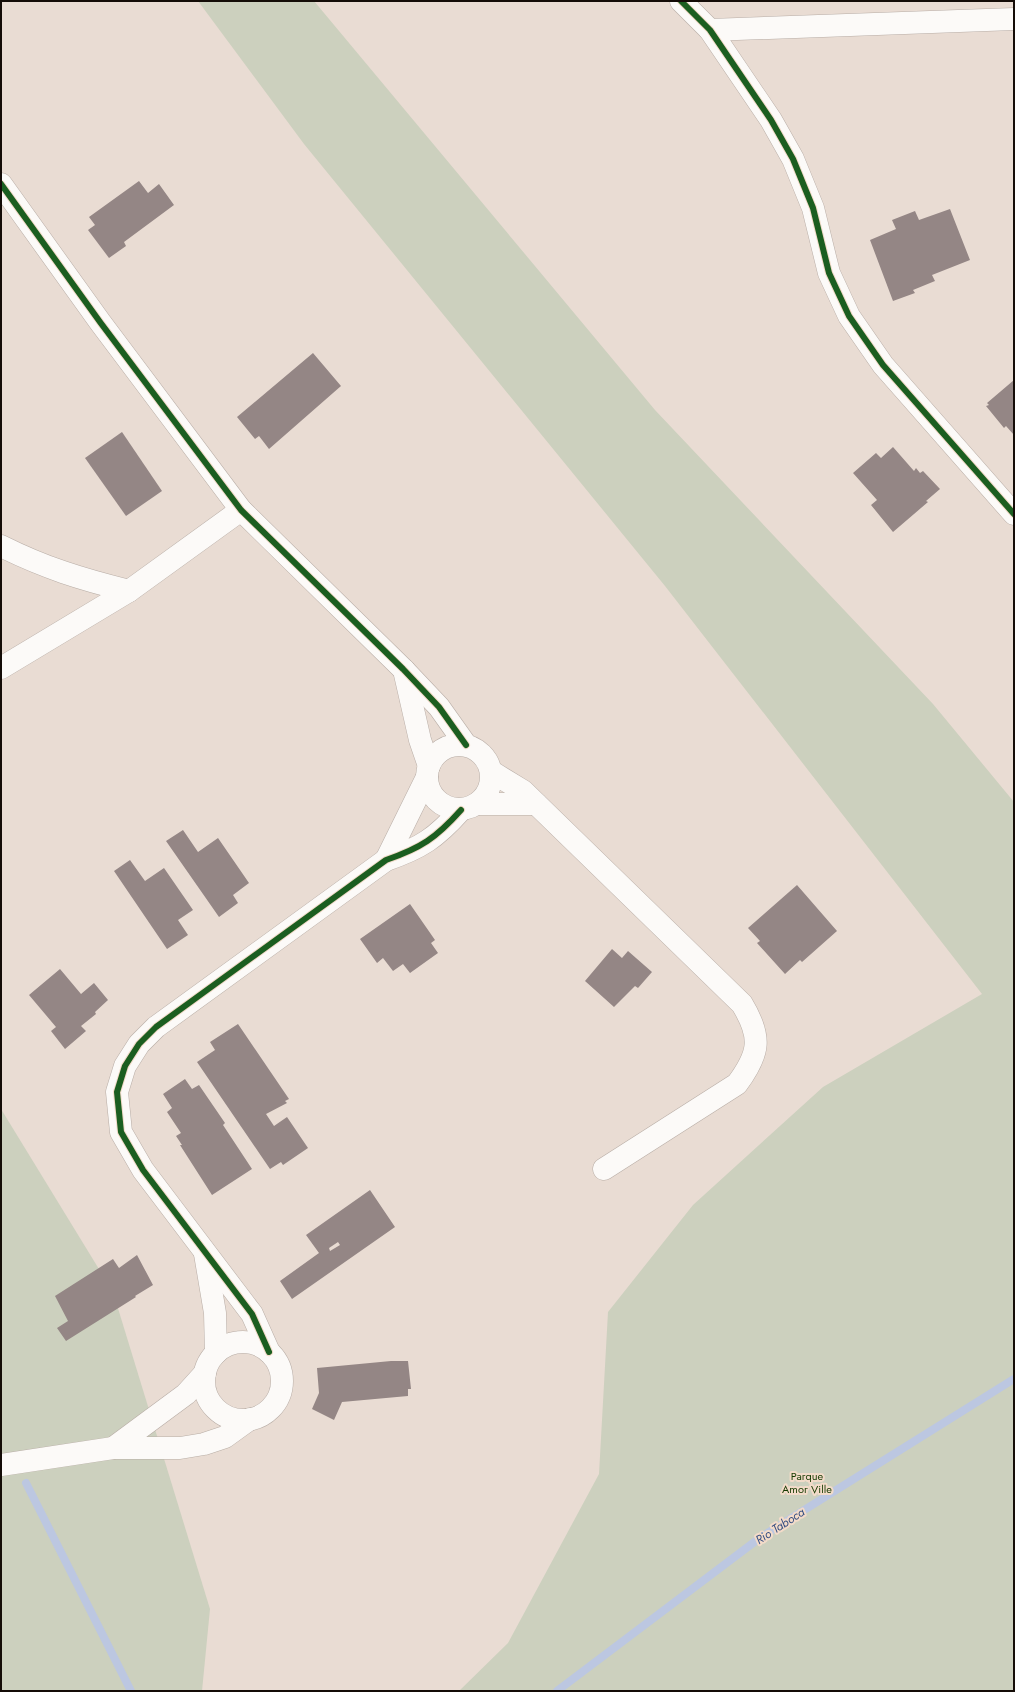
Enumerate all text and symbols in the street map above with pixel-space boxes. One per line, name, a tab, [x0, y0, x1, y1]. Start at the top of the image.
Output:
park label: Parque Amor Ville	[782, 1468, 832, 1497]
water label: Rio Taboca	[752, 1503, 809, 1549]

